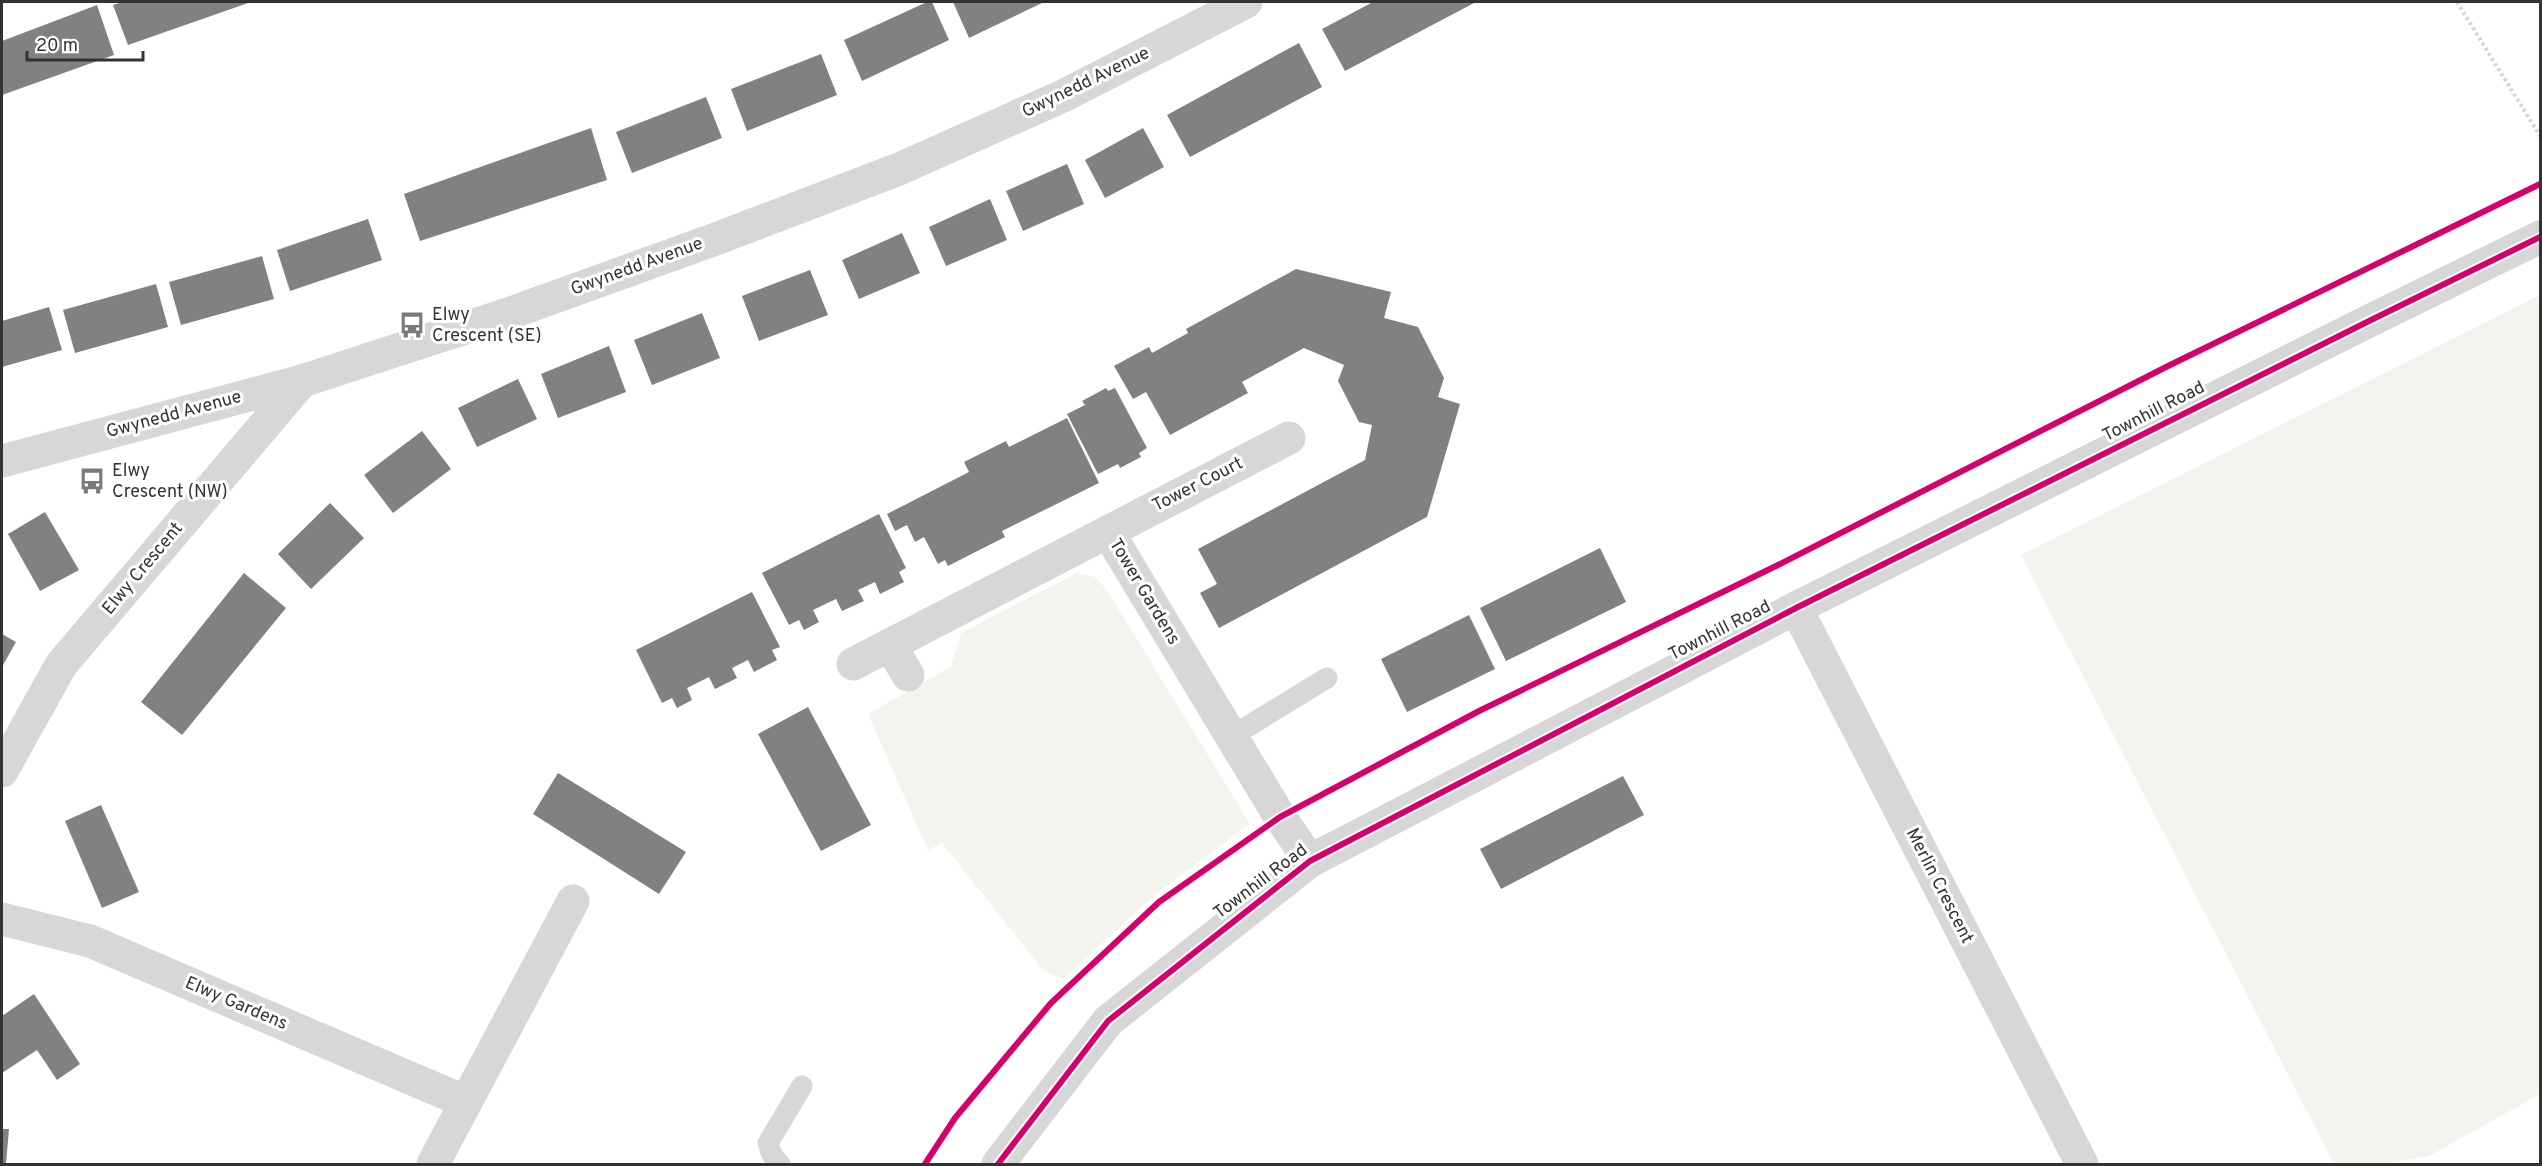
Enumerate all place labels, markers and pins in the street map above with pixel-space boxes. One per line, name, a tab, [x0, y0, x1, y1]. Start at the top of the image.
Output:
place label: Elwy Crescent (SE)	[432, 304, 542, 348]
bus stop icon: Elwy Crescent (SE)	[397, 310, 427, 340]
place label: Elwy Crescent (NW)	[112, 460, 228, 504]
bus stop icon: Elwy Crescent (NW)	[77, 466, 107, 496]

